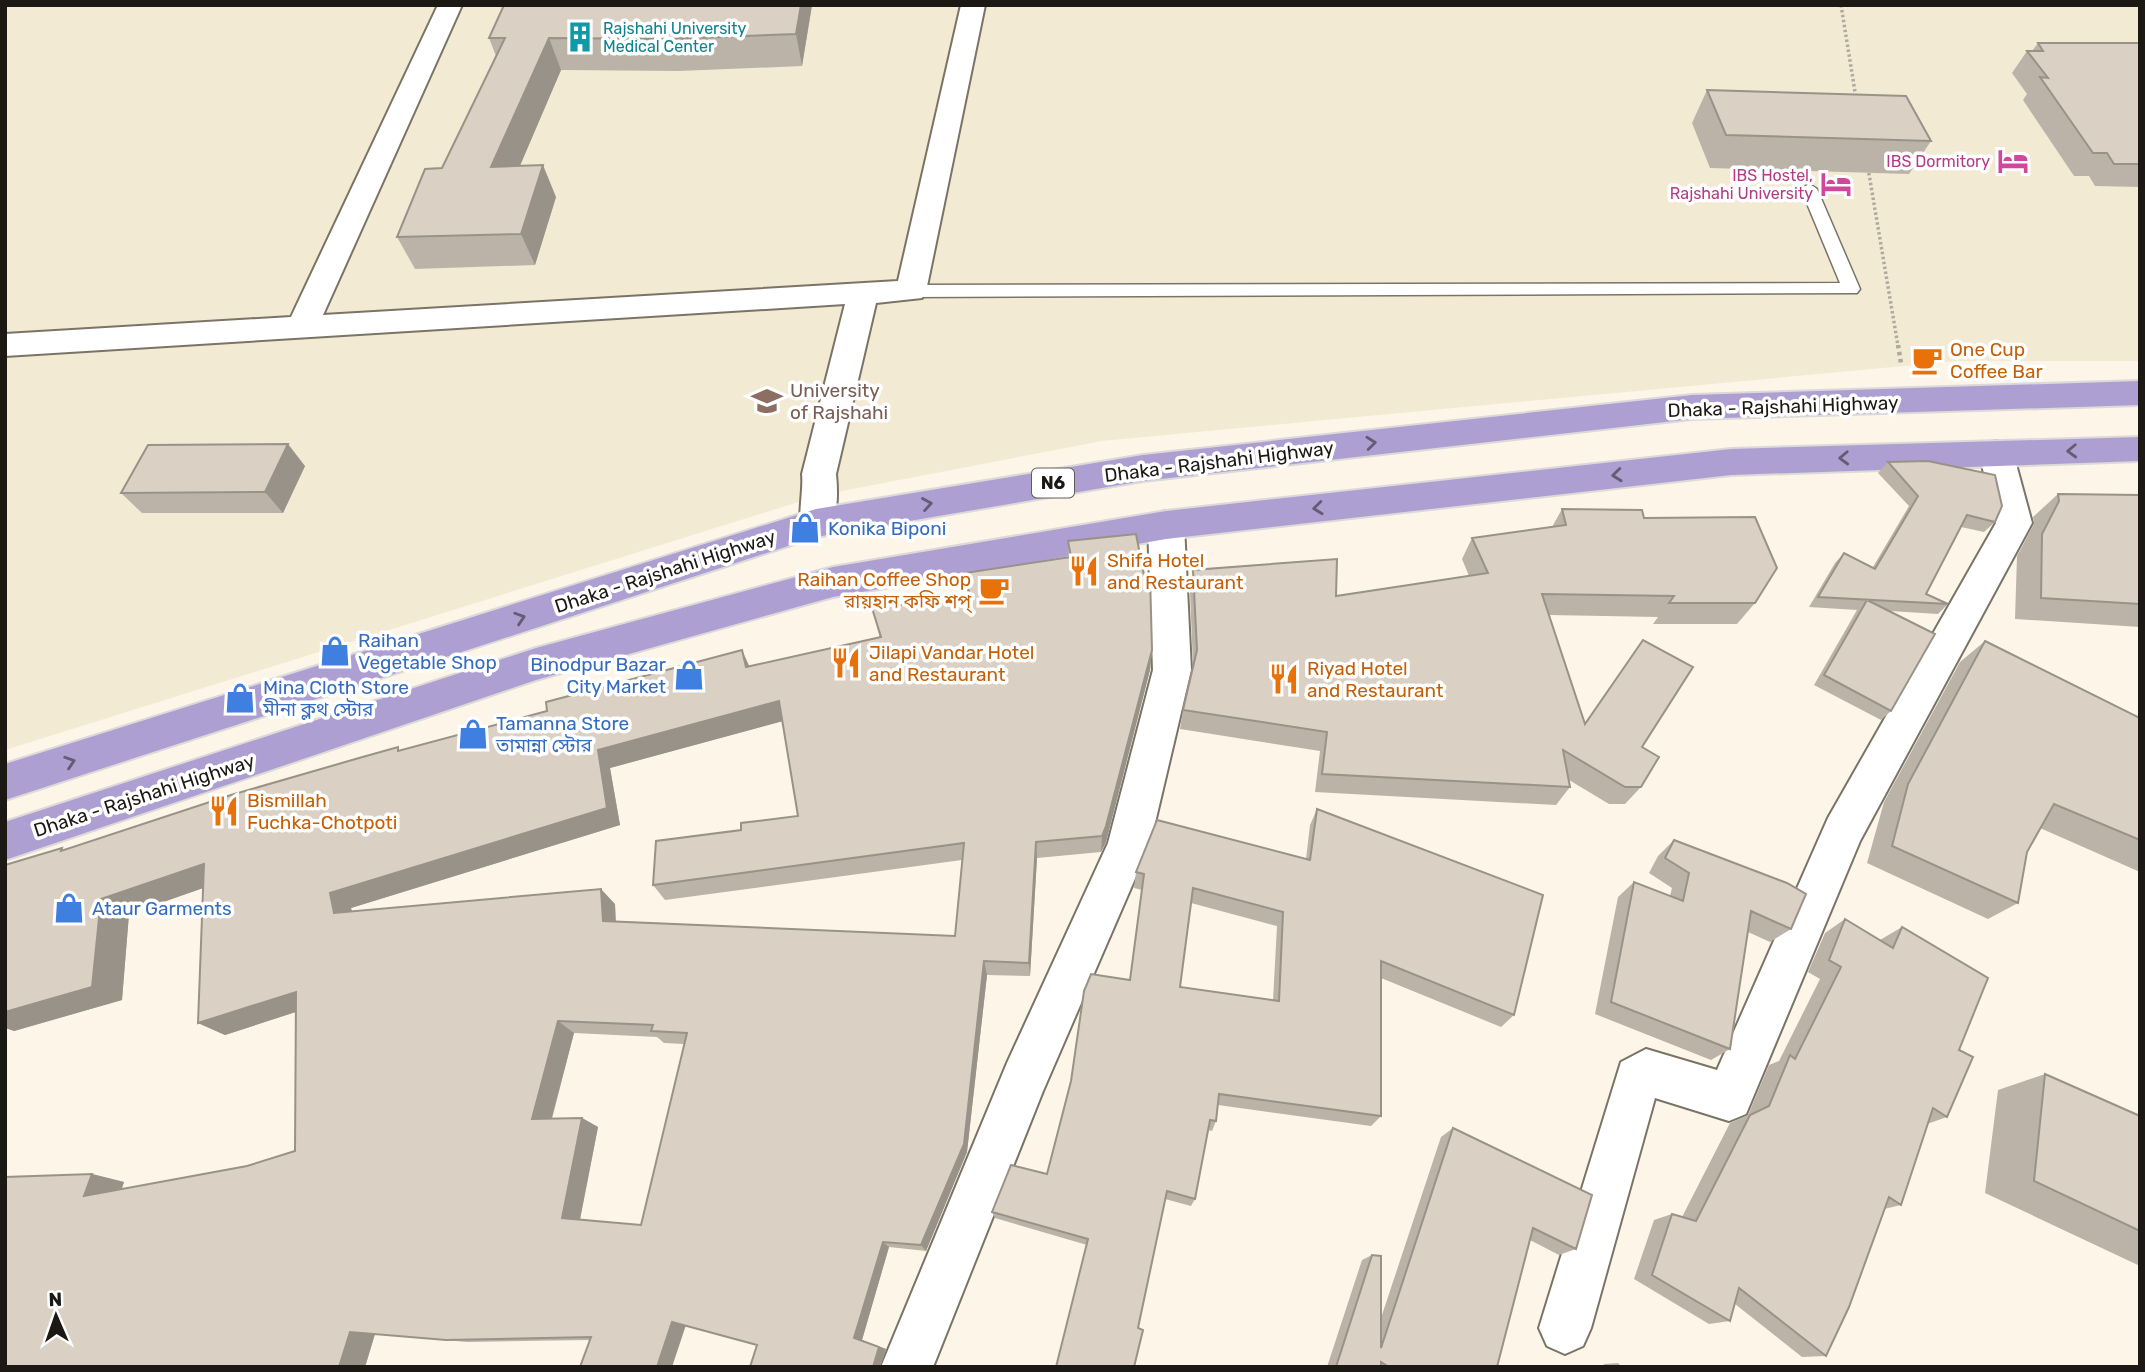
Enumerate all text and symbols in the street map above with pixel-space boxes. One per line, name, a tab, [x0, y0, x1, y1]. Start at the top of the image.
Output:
place label: Rajshahi University Medical Center	[603, 19, 746, 56]
building icon: Rajshahi University Medical Center	[563, 20, 597, 54]
hotel icon: IBS Dormitory	[1996, 144, 2030, 178]
place label: IBS Dormitory	[1886, 152, 1990, 171]
place label: IBS Hostel, Rajshahi University	[1670, 166, 1813, 203]
hotel icon: IBS Hostel, Rajshahi University	[1819, 167, 1853, 201]
place label: One Cup Coffee Bar	[1950, 338, 2043, 383]
cafe icon: One Cup Coffee Bar	[1910, 343, 1944, 377]
place label: University of Rajshahi	[790, 379, 888, 424]
school or university icon: University of Rajshahi	[750, 384, 784, 418]
street label: Dhaka - Rajshahi Highway	[1667, 391, 1899, 422]
one-way arrow	[1365, 435, 1377, 450]
street label: Dhaka - Rajshahi Highway	[1103, 436, 1335, 487]
one-way arrow	[2066, 443, 2076, 459]
one-way arrow	[1838, 451, 1849, 466]
one-way arrow	[1612, 467, 1623, 482]
road number: N6	[1032, 468, 1074, 498]
one-way arrow	[922, 497, 933, 512]
one-way arrow	[1312, 500, 1324, 515]
shop icon: Konika Biponi	[788, 511, 822, 545]
place label: Konika Biponi	[828, 517, 946, 540]
street label: Dhaka - Rajshahi Highway	[552, 525, 779, 618]
place label: Shifa Hotel and Restaurant	[1107, 549, 1244, 594]
restaurant icon: Shifa Hotel and Restaurant	[1067, 554, 1101, 588]
place label: Raihan Coffee Shop রায়হান কফি শপ্	[797, 568, 973, 614]
cafe icon: Raihan Coffee Shop রায়হান কফি শপ্	[977, 573, 1011, 607]
one-way arrow	[514, 611, 526, 626]
place label: Raihan Vegetable Shop	[358, 629, 497, 674]
shop icon: Raihan Vegetable Shop	[318, 634, 352, 668]
place label: Jilapi Vandar Hotel and Restaurant	[869, 641, 1035, 686]
restaurant icon: Jilapi Vandar Hotel and Restaurant	[829, 646, 863, 680]
place label: Binodpur Bazar City Market	[530, 653, 667, 698]
place label: Riyad Hotel and Restaurant	[1307, 657, 1444, 702]
shop icon: Binodpur Bazar City Market	[672, 658, 706, 692]
restaurant icon: Riyad Hotel and Restaurant	[1267, 662, 1301, 696]
place label: Mina Cloth Store মীনা ক্লথ স্টোর	[262, 676, 409, 721]
shop icon: Mina Cloth Store মীনা ক্লথ স্টোর	[223, 681, 257, 715]
place label: Tamanna Store তামান্না স্টোর	[495, 712, 629, 757]
shop icon: Tamanna Store তামান্না স্টোর	[456, 717, 490, 751]
street label: Dhaka - Rajshahi Highway	[31, 749, 258, 842]
one-way arrow	[64, 755, 76, 770]
place label: Bismillah Fuchka-Chotpoti	[247, 789, 397, 834]
restaurant icon: Bismillah Fuchka-Chotpoti	[207, 794, 241, 828]
shop icon: Ataur Garments	[52, 891, 86, 925]
place label: Ataur Garments	[92, 897, 232, 920]
north arrow	[21, 1281, 91, 1351]
text: N	[48, 1288, 63, 1311]

